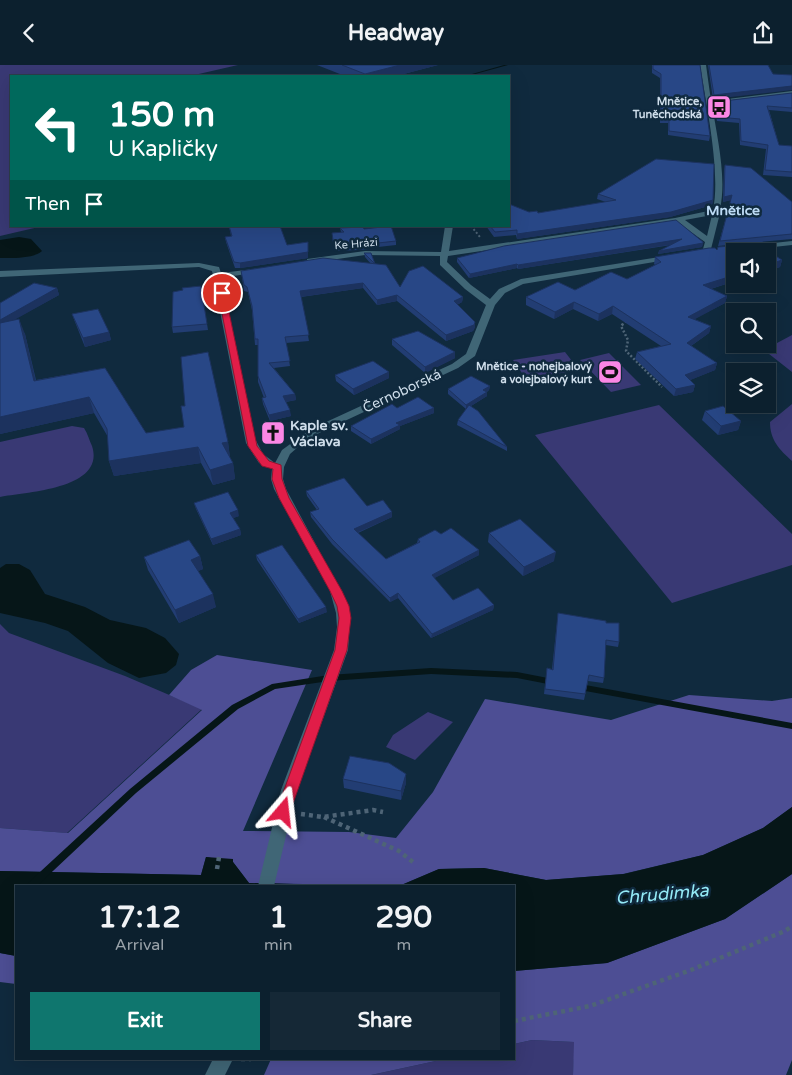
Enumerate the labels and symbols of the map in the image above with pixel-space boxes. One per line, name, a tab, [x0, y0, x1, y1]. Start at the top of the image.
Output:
bus stop icon: Mnětice, Tuněchodská	[706, 94, 732, 120]
place label: Mnětice, Tuněchodská	[632, 95, 702, 121]
district label: Mnětice	[706, 202, 760, 219]
street label: Ke Hrázi	[334, 236, 378, 252]
pin	[201, 272, 243, 314]
sports icon: Mnětice - nohejbalový a volejbalový kurt	[597, 359, 623, 385]
place label: Mnětice - nohejbalový a volejbalový kurt	[476, 360, 593, 387]
street label: Černoborská	[360, 365, 444, 417]
place label: Kaple sv. Václava	[290, 417, 348, 450]
church icon: Kaple sv. Václava	[260, 420, 286, 446]
position arrow	[256, 785, 308, 837]
water label: Chrudimka	[615, 879, 710, 909]

